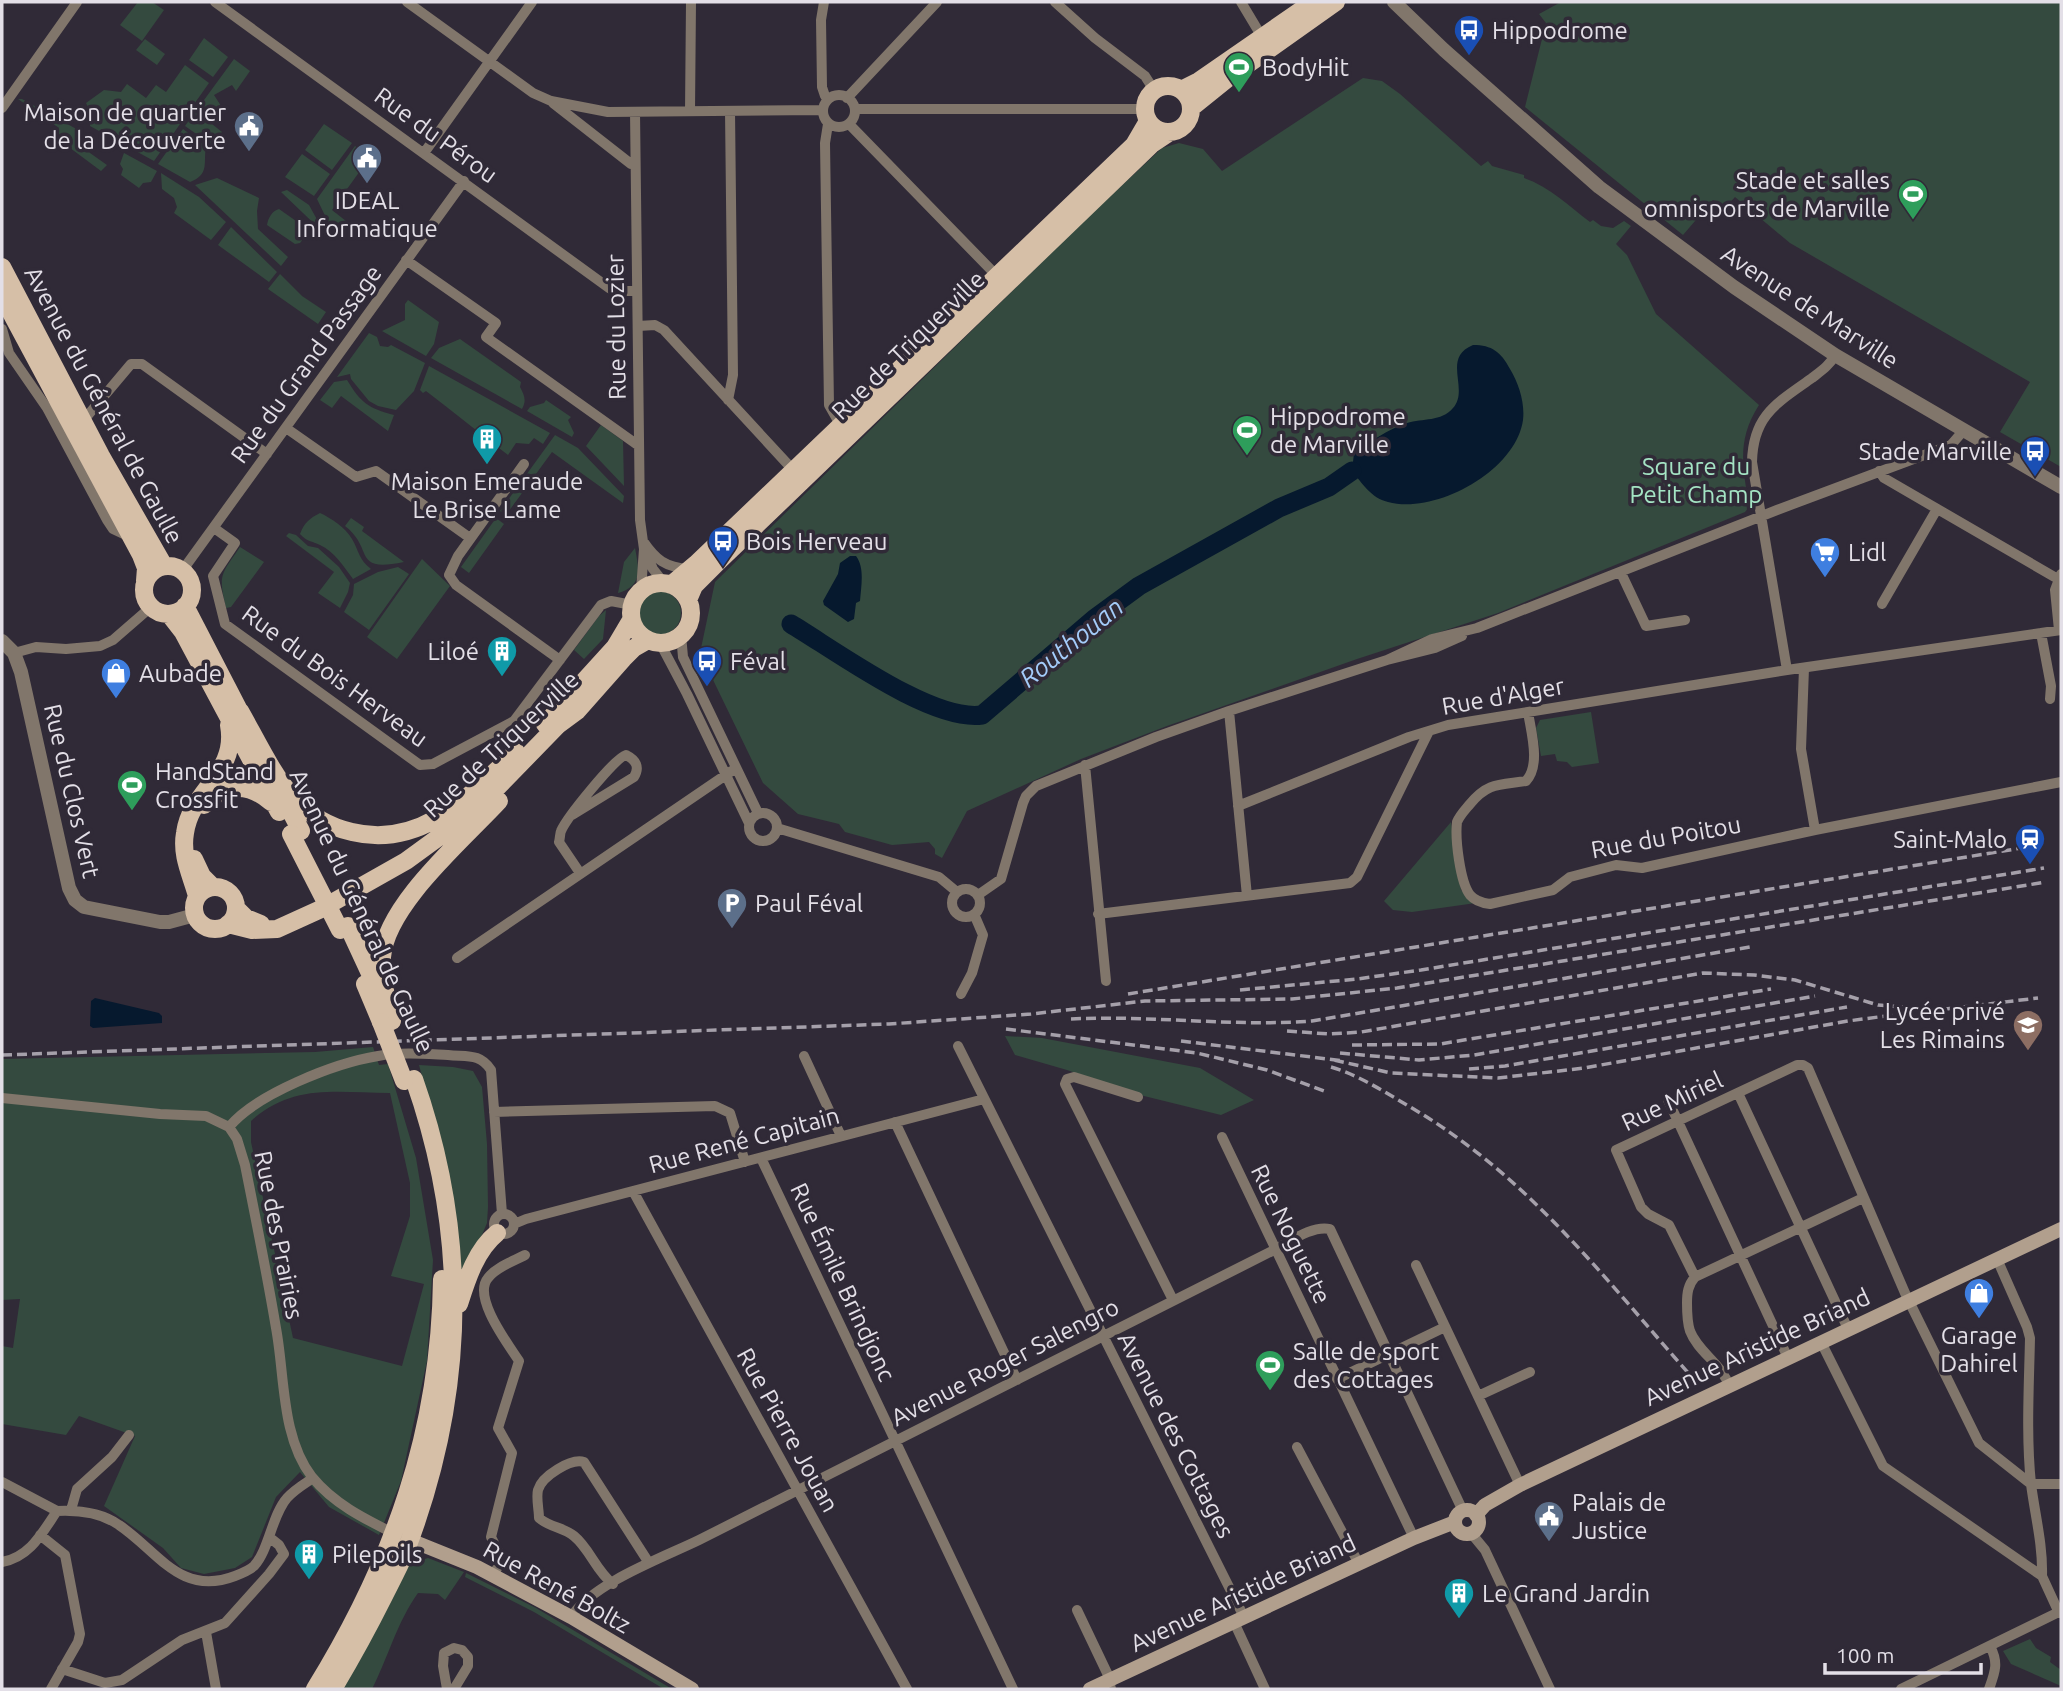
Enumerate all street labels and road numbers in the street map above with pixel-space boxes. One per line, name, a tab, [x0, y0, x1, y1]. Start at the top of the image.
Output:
street label: Rue du Pérou	[370, 82, 502, 188]
street label: Avenue de Marville	[1717, 240, 1903, 374]
street label: Rue du Lozier	[601, 254, 631, 400]
street label: Rue du Grand Passage	[225, 260, 387, 468]
street label: Avenue du Général de Gaulle	[19, 262, 189, 548]
street label: Rue de Triquerville	[826, 265, 990, 425]
street label: Rue du Bois Herveau	[237, 600, 433, 752]
street label: Rue de Triquerville	[418, 665, 584, 823]
street label: Rue d'Alger	[1440, 672, 1566, 720]
street label: Rue du Clos Vert	[39, 701, 105, 881]
street label: Avenue du Général de Gaulle	[284, 765, 440, 1057]
street label: Rue du Poitou	[1589, 811, 1743, 863]
street label: Rue Miriel	[1617, 1066, 1727, 1136]
street label: Rue René Capitain	[646, 1102, 842, 1178]
street label: Rue des Prairies	[249, 1149, 309, 1321]
street label: Rue Noguette	[1246, 1160, 1336, 1308]
street label: Rue Émile Brindjonc	[785, 1178, 902, 1385]
street label: Avenue Aristide Briand	[1640, 1283, 1874, 1411]
street label: Avenue Roger Salengro	[887, 1293, 1123, 1431]
street label: Avenue des Cottages	[1112, 1328, 1240, 1542]
street label: Rue Pierre Jouan	[732, 1343, 844, 1517]
street label: Avenue Aristide Briand	[1126, 1529, 1360, 1657]
street label: Rue René Boltz	[479, 1535, 635, 1639]

